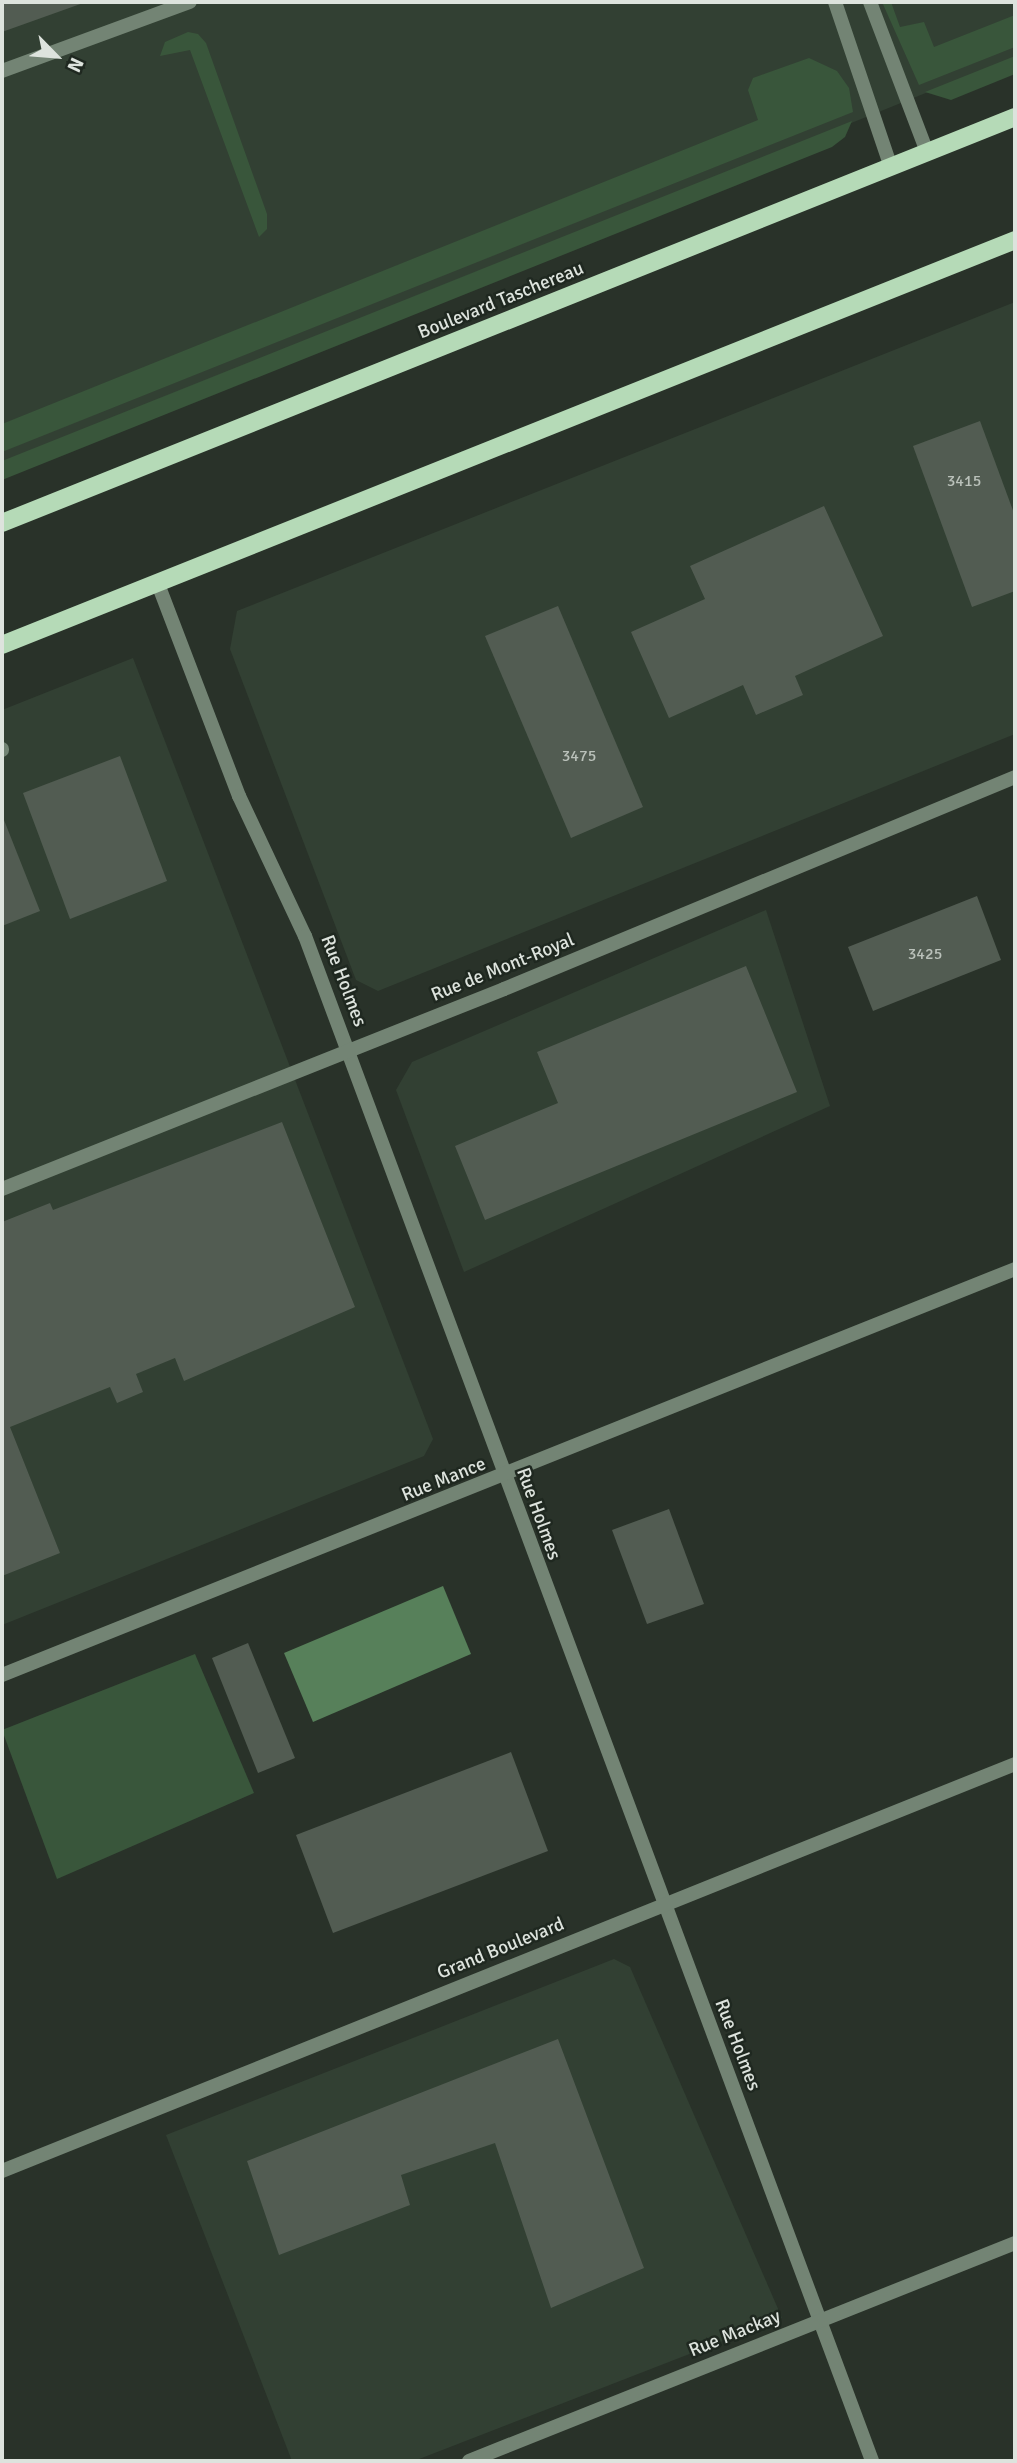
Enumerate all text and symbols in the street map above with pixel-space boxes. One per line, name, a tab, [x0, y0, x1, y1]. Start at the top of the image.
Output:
north arrow	[21, 21, 91, 91]
text: N	[61, 54, 89, 76]
street label: Boulevard Taschereau	[415, 257, 587, 345]
house number: 3415	[947, 471, 981, 491]
house number: 3475	[562, 746, 596, 766]
street label: Rue de Mont-Royal	[428, 929, 578, 1007]
street label: Rue Holmes	[315, 932, 371, 1030]
house number: 3425	[908, 944, 942, 964]
street label: Rue Mance	[399, 1453, 489, 1507]
street label: Rue Holmes	[511, 1465, 565, 1563]
street label: Grand Boulevard	[434, 1913, 568, 1985]
street label: Rue Holmes	[709, 1996, 765, 2094]
street label: Rue Mackay	[686, 2305, 784, 2363]

